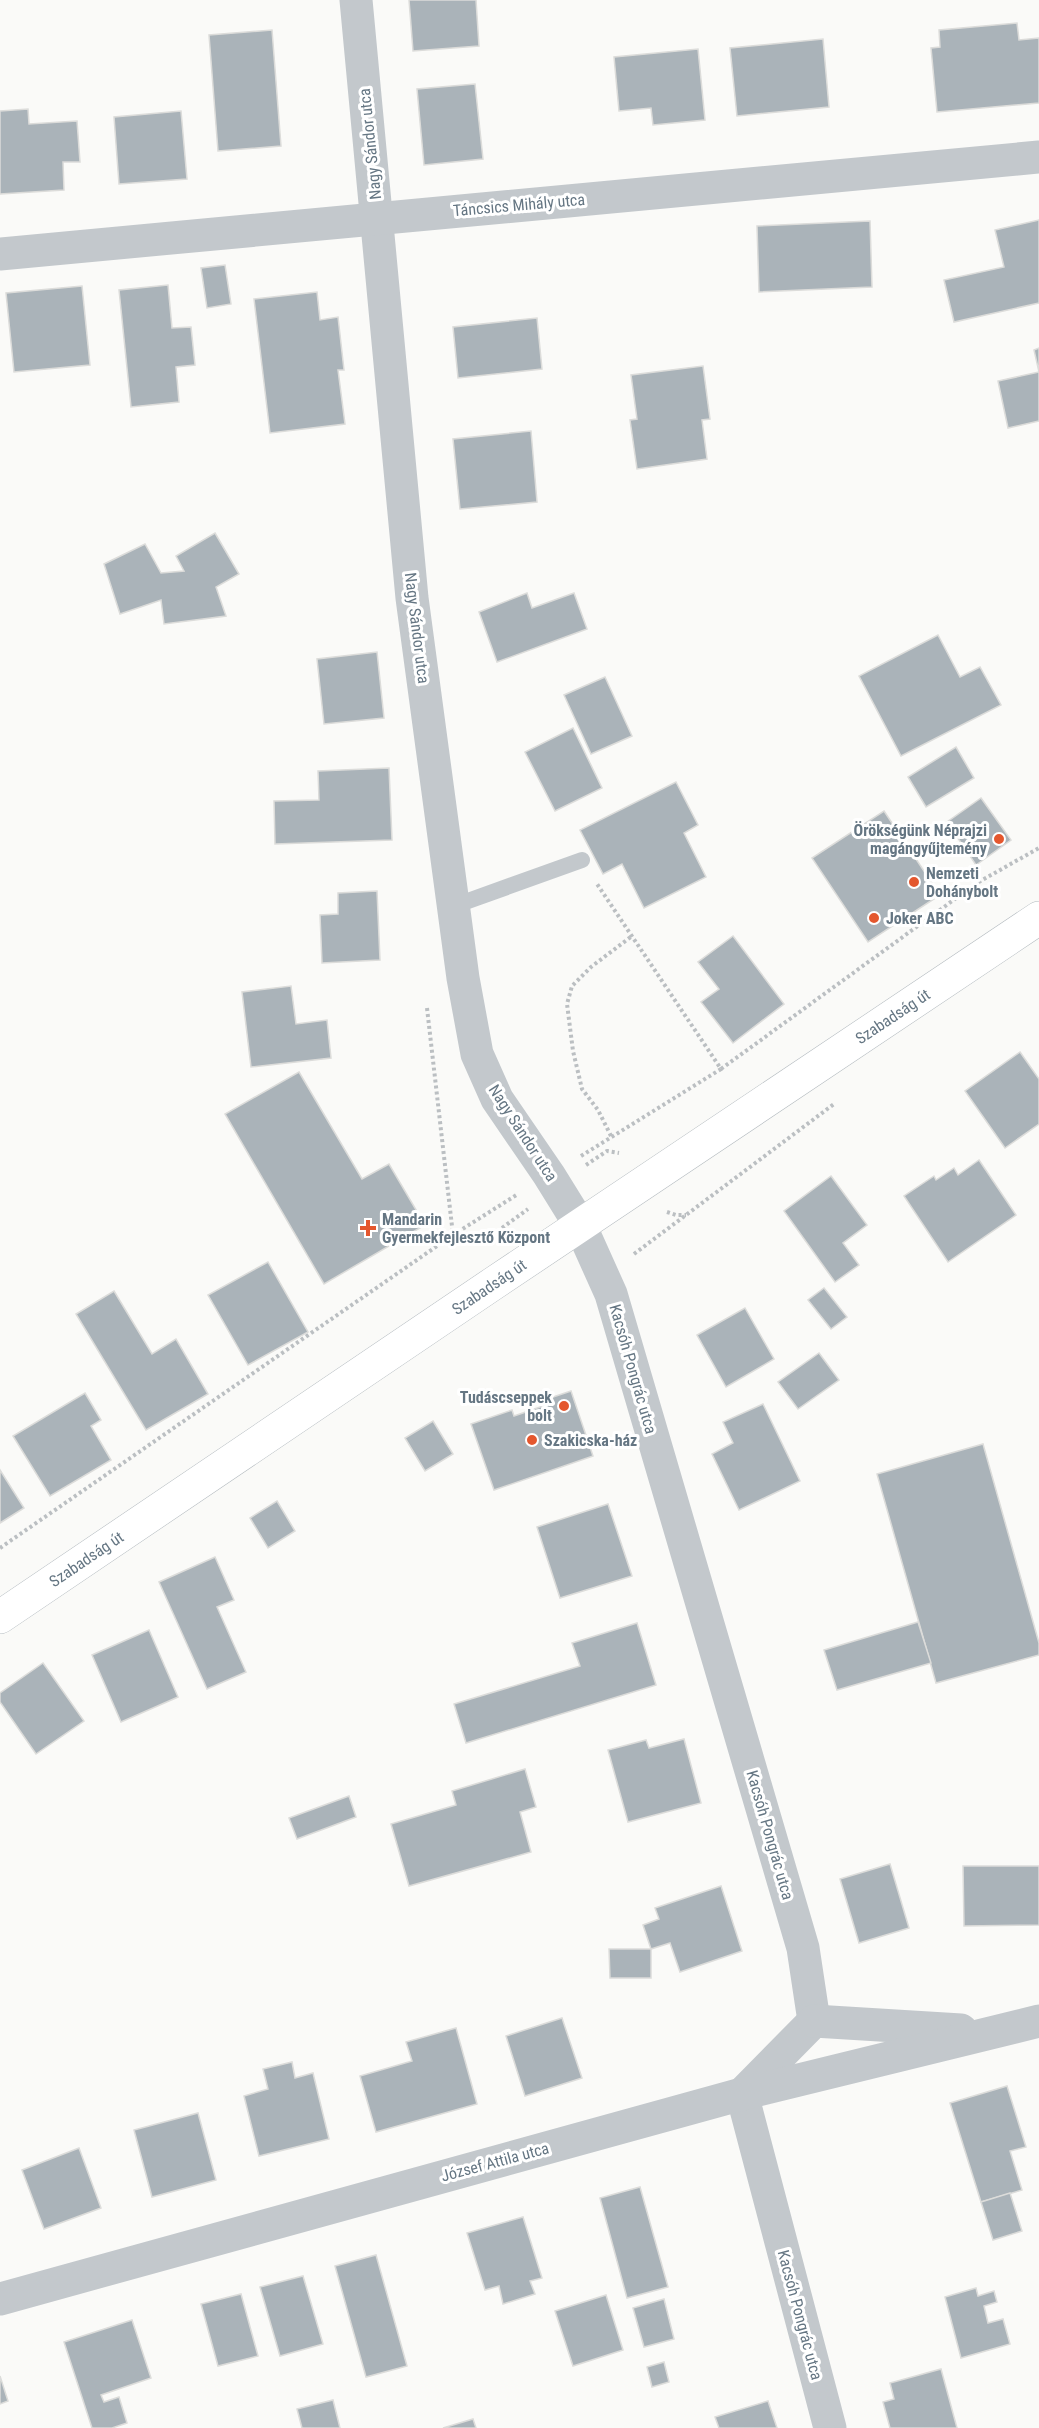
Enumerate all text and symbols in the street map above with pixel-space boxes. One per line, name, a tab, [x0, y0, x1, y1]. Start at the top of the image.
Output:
street label: Nagy Sándor utca	[355, 88, 385, 200]
street label: Táncsics Mihály utca	[452, 190, 586, 220]
street label: Nagy Sándor utca	[401, 571, 433, 685]
place label: Örökségünk Néprajzi magángyűjtemény	[854, 821, 987, 858]
marker: Örökségünk Néprajzi magángyűjtemény	[992, 832, 1006, 846]
place label: Nemzeti Dohánybolt	[926, 864, 998, 901]
marker: Nemzeti Dohánybolt	[907, 875, 921, 889]
place label: Joker ABC	[886, 909, 954, 928]
marker: Joker ABC	[867, 911, 881, 925]
street label: Szabadság út	[852, 984, 934, 1048]
street label: Nagy Sándor utca	[485, 1081, 561, 1185]
place label: Mandarin Gyermekfejlesztő Központ	[382, 1210, 550, 1247]
marker: Mandarin Gyermekfejlesztő Központ	[359, 1219, 377, 1237]
street label: Szabadság út	[448, 1255, 530, 1318]
street label: Kacsóh Pongrác utca	[605, 1302, 661, 1436]
place label: Tudáscseppek bolt	[460, 1388, 552, 1425]
marker: Tudáscseppek bolt	[557, 1399, 571, 1413]
place label: Szakicska-ház	[544, 1431, 637, 1450]
marker: Szakicska-ház	[525, 1433, 539, 1447]
street label: Szabadság út	[45, 1527, 127, 1591]
street label: Kacsóh Pongrác utca	[742, 1768, 798, 1902]
street label: József Attila utca	[439, 2138, 551, 2186]
street label: Kacsóh Pongrác utca	[774, 2248, 826, 2382]

